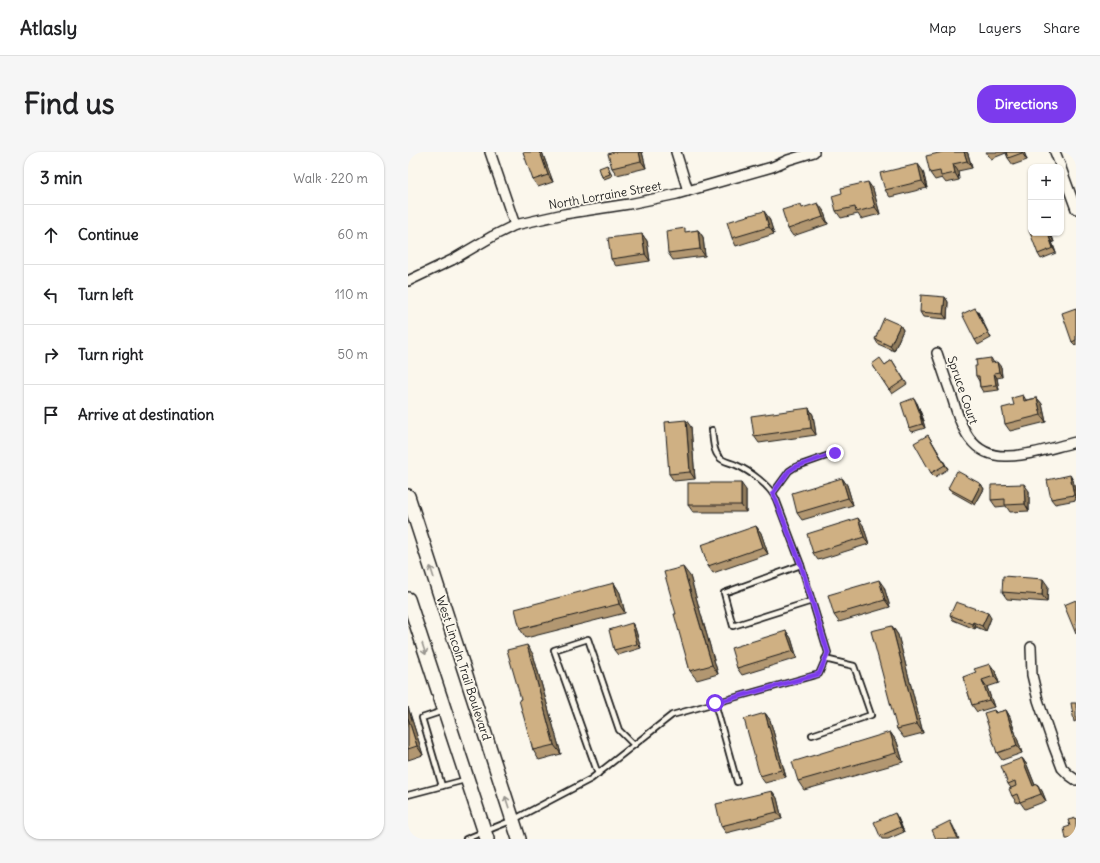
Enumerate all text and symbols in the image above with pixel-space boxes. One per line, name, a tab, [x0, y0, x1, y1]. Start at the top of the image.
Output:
text: Atlasly	[20, 16, 77, 40]
text: Map	[929, 19, 956, 37]
text: Layers	[978, 19, 1021, 37]
text: Share	[1043, 19, 1080, 37]
button: Directions	[977, 85, 1076, 123]
text: Find us	[24, 86, 115, 122]
map controls	[1028, 164, 1064, 236]
button: +	[1028, 164, 1064, 200]
text: 3 min	[40, 167, 82, 189]
text: Walk · 220 m	[293, 170, 368, 187]
street label: North Lorraine Street	[547, 178, 663, 212]
button: −	[1028, 200, 1064, 236]
icon: ahead	[40, 224, 62, 246]
text: Continue	[78, 225, 139, 244]
text: 60 m	[337, 226, 368, 243]
icon: left	[40, 284, 62, 306]
text: Turn left	[78, 285, 133, 304]
text: 110 m	[335, 286, 368, 303]
icon: right	[40, 344, 62, 366]
text: Turn right	[78, 345, 143, 364]
text: 50 m	[337, 346, 368, 363]
street label: Spruce Court	[944, 354, 982, 426]
icon: arrive	[40, 404, 62, 426]
text: Arrive at destination	[78, 405, 214, 424]
route end	[826, 444, 844, 462]
one-way arrow	[428, 566, 436, 578]
street label: West Lincoln Trail Boulevard	[434, 594, 494, 742]
one-way arrow	[421, 643, 429, 655]
route start	[706, 694, 724, 712]
one-way arrow	[503, 796, 510, 809]

